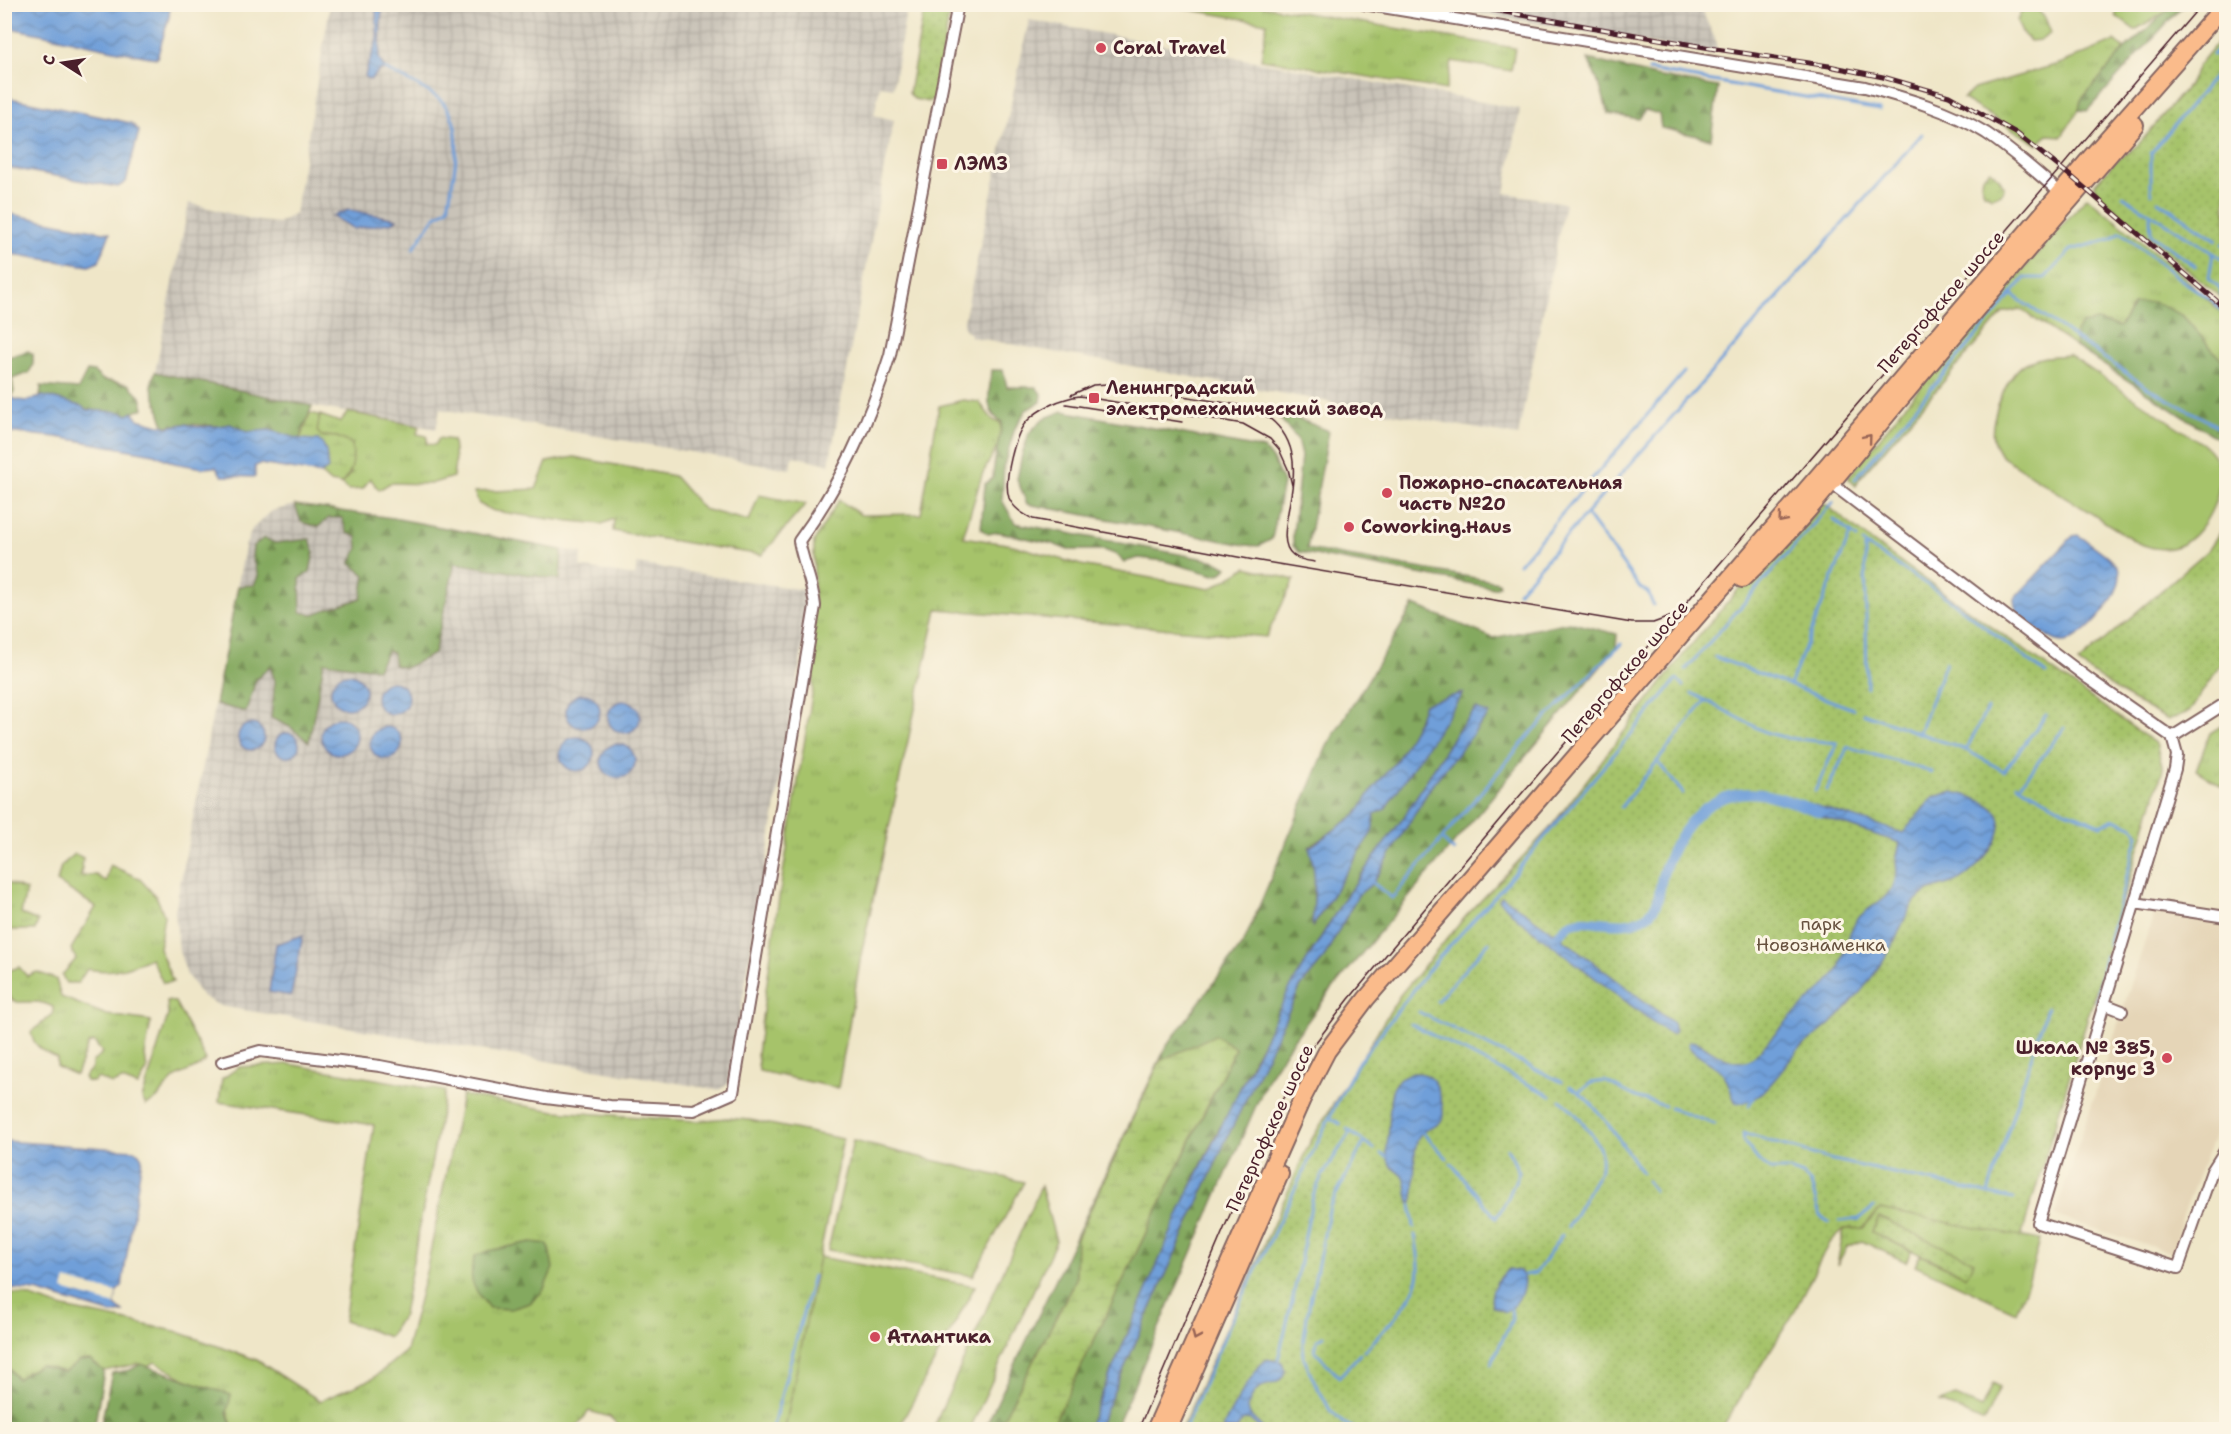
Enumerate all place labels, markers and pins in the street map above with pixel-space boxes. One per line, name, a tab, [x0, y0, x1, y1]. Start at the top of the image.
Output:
place label: Coral Travel	[1113, 36, 1226, 60]
marker: Coral Travel	[1094, 41, 1108, 55]
place label: ЛЭМЗ	[954, 152, 1008, 176]
marker: ЛЭМЗ	[935, 157, 949, 171]
place label: Ленинградский электромеханический завод	[1106, 376, 1383, 421]
marker: Ленинградский электромеханический завод	[1087, 391, 1101, 405]
place label: Пожарно-спасательная часть №20	[1399, 471, 1623, 516]
marker: Пожарно-спасательная часть №20	[1380, 486, 1394, 500]
place label: Coworking.Haus	[1361, 515, 1511, 539]
marker: Coworking.Haus	[1342, 520, 1356, 534]
place label: Школа № 385, корпус 3	[2016, 1036, 2155, 1081]
marker: Школа № 385, корпус 3	[2160, 1051, 2174, 1065]
place label: Атлантика	[887, 1325, 992, 1349]
marker: Атлантика	[868, 1330, 882, 1344]

